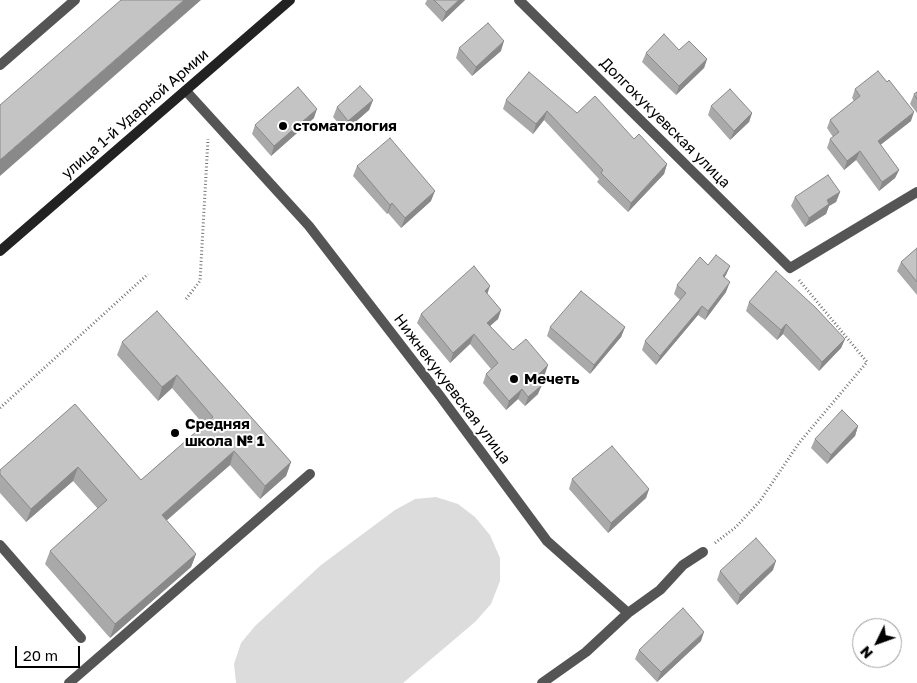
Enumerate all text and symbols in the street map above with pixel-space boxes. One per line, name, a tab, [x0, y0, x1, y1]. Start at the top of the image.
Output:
street label: улица 1-й Ударной Армии	[58, 45, 212, 183]
street label: Долгокукуевская улица	[596, 54, 734, 192]
place label: стоматология	[293, 117, 397, 135]
marker: стоматология	[277, 120, 289, 132]
street label: Нижнекукуевская улица	[390, 311, 514, 467]
place label: Мечеть	[524, 370, 580, 388]
marker: Мечеть	[508, 373, 520, 385]
place label: Средняя школа № 1	[185, 415, 264, 450]
marker: Средняя школа № 1	[169, 427, 181, 439]
north arrow	[852, 618, 902, 668]
scale bar	[18, 636, 82, 668]
text: N	[856, 643, 876, 662]
text: 20 m	[23, 646, 58, 664]

